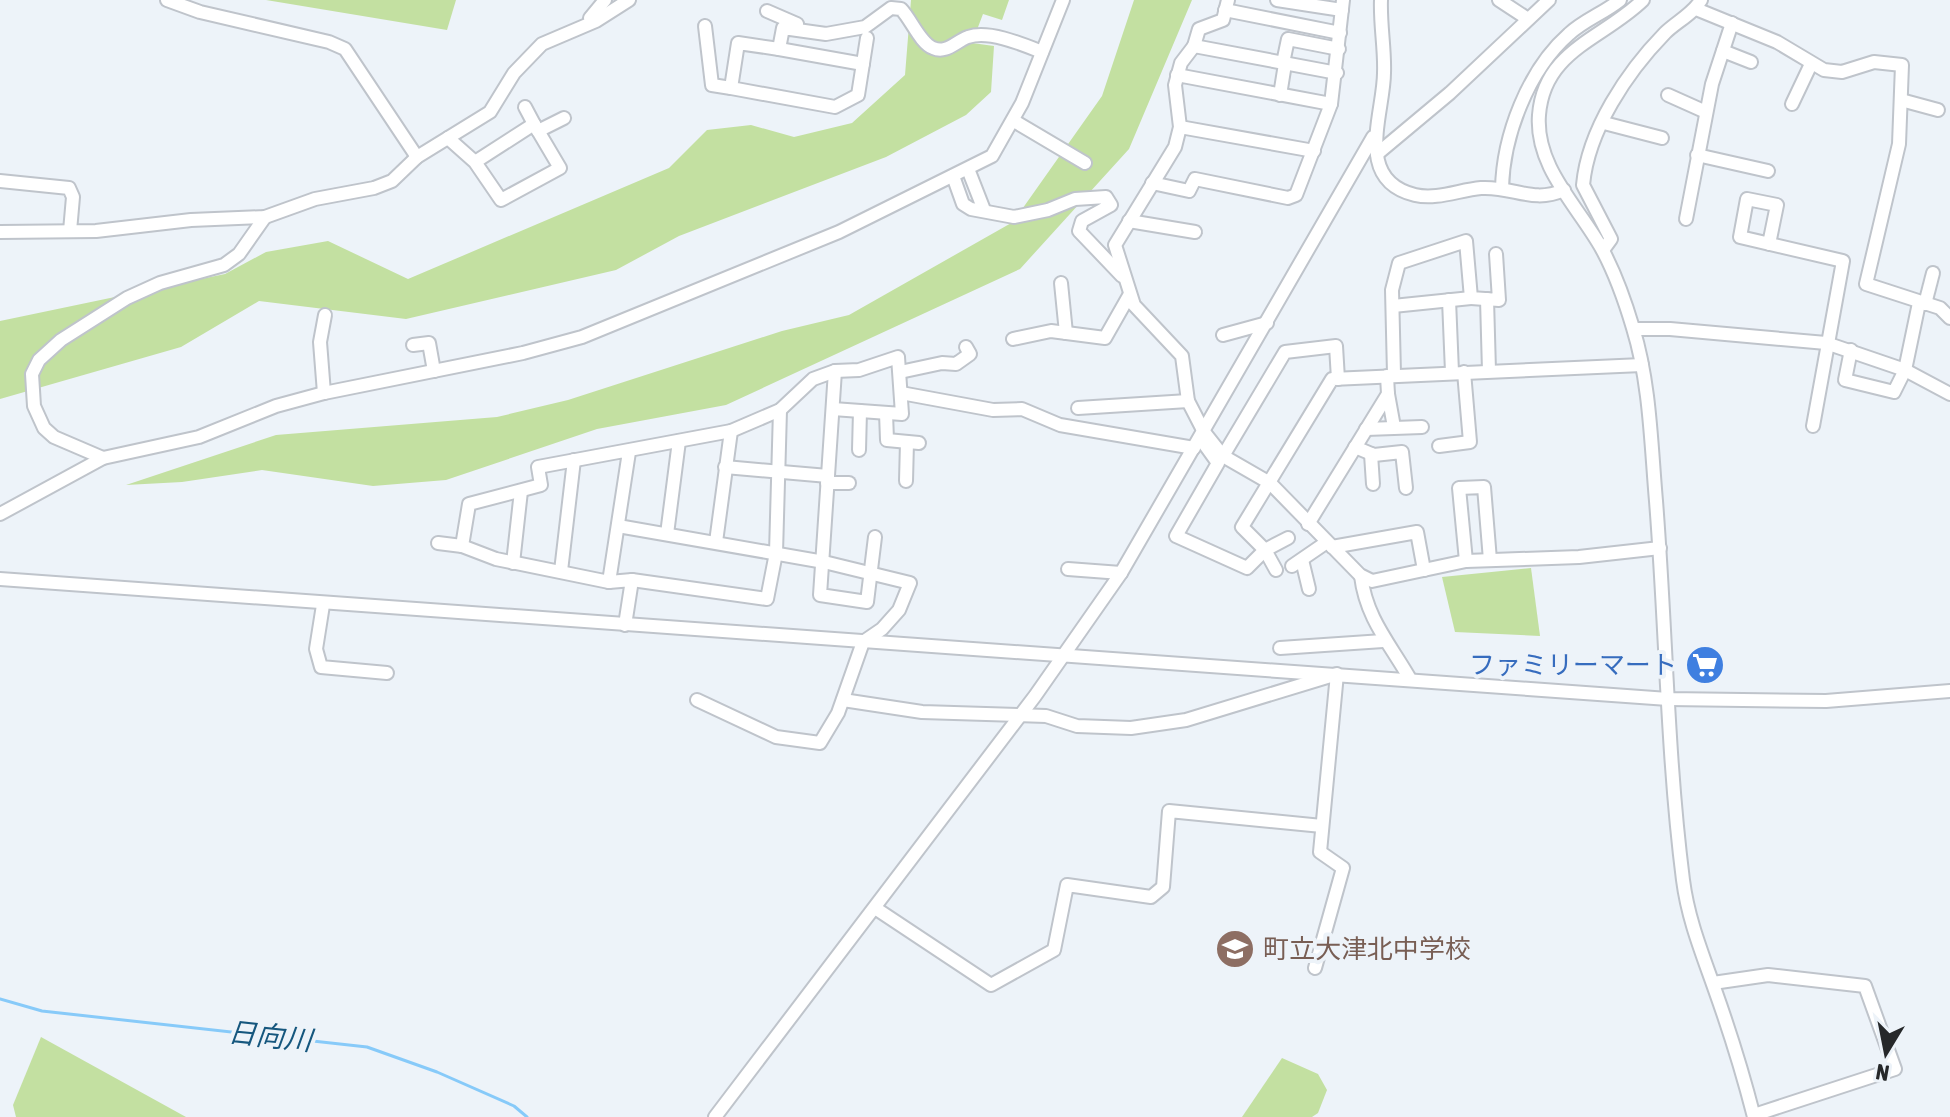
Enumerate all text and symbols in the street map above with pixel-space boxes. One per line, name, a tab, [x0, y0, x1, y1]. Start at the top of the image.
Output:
supermarket icon: ファミリーマート	[1684, 644, 1726, 686]
place label: ファミリーマート	[1469, 650, 1677, 680]
school or university icon: 町立大津北中学校	[1214, 928, 1256, 970]
place label: 町立大津北中学校	[1263, 934, 1471, 964]
north arrow	[1846, 1013, 1926, 1093]
water label: 日向川	[227, 1016, 316, 1057]
text: N	[1874, 1059, 1891, 1087]

